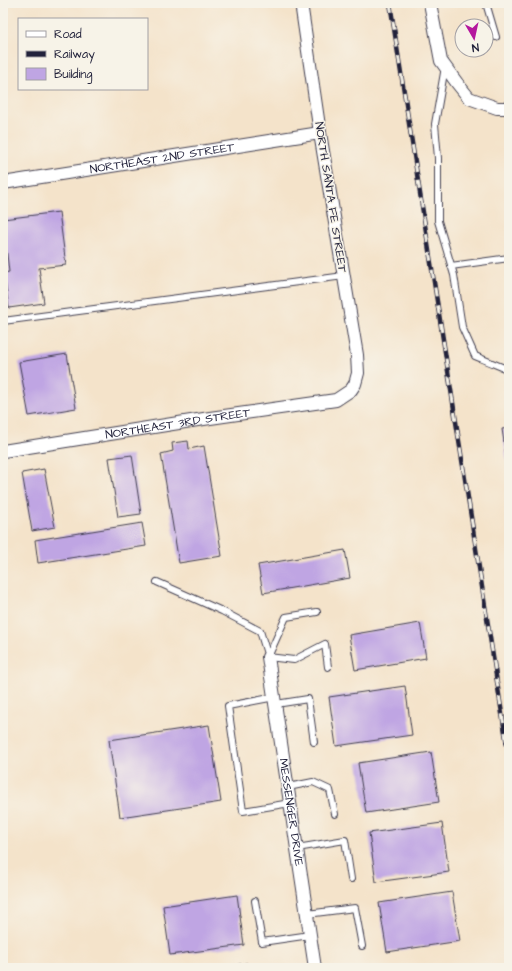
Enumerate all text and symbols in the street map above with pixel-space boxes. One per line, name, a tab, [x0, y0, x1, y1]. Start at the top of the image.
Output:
legend	[18, 18, 148, 90]
north arrow	[454, 18, 494, 58]
text: Road	[54, 26, 82, 43]
text: N	[471, 39, 480, 55]
text: Railway	[54, 46, 95, 64]
text: Building	[54, 66, 92, 84]
street label: NORTH SANTA FE STREET	[310, 121, 351, 274]
street label: NORTHEAST 2ND STREET	[89, 139, 236, 178]
street label: NORTHEAST 3RD STREET	[104, 404, 252, 444]
street label: MESSENGER DRIVE	[274, 757, 307, 867]

